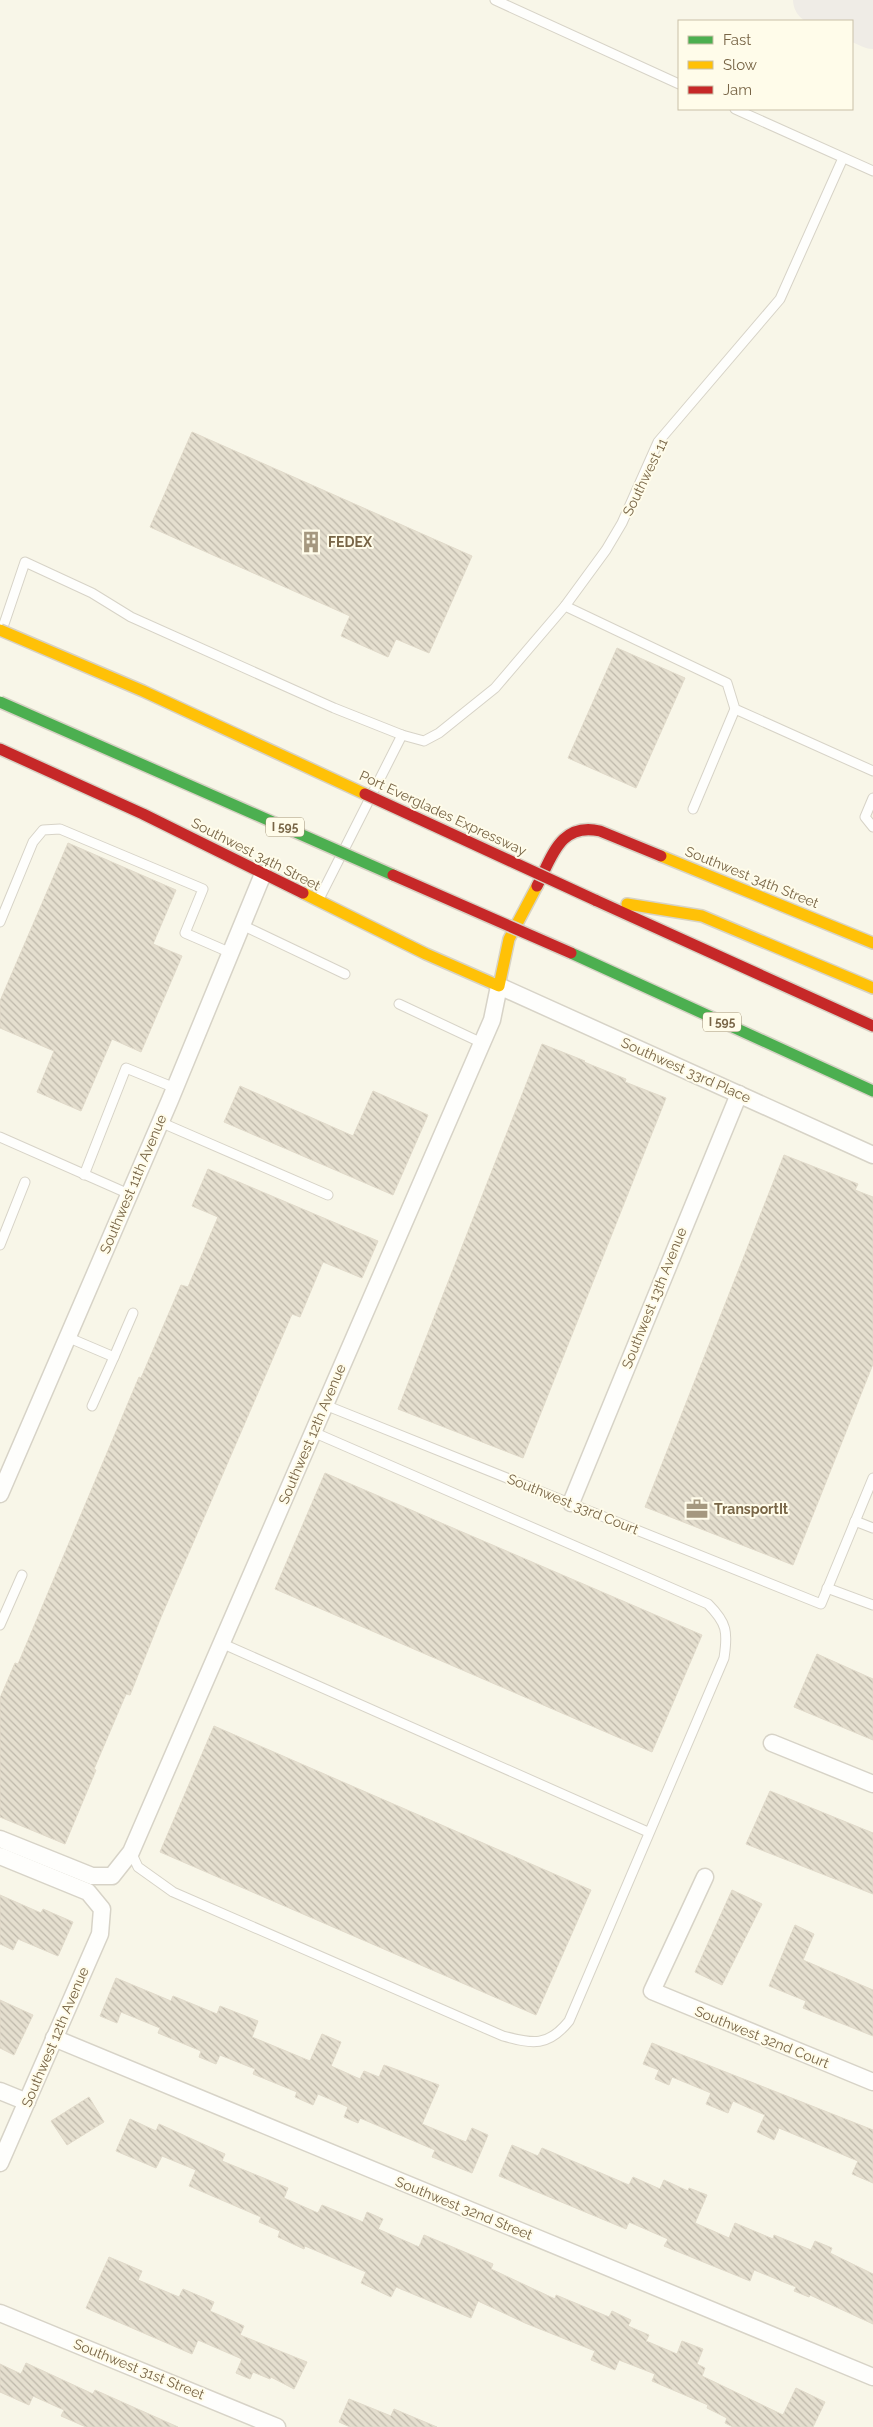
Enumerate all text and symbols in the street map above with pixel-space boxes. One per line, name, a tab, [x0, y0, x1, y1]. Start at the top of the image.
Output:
legend	[678, 20, 853, 110]
text: Fast	[723, 31, 751, 49]
text: Slow	[723, 56, 757, 74]
text: Jam	[723, 81, 752, 99]
street label: Southwest 11	[619, 436, 671, 518]
building icon: FEDEX	[298, 529, 324, 555]
place label: FEDEX	[328, 534, 373, 550]
street label: Port Everglades Expressway	[357, 767, 529, 859]
street label: Southwest 34th Street	[189, 815, 323, 894]
road number: I 595	[266, 818, 304, 836]
street label: Southwest 34th Street	[683, 843, 821, 911]
road number: I 595	[703, 1012, 741, 1032]
street label: Southwest 33rd Place	[619, 1034, 753, 1106]
street label: Southwest 11th Avenue	[96, 1112, 170, 1256]
street label: Southwest 13th Avenue	[618, 1225, 690, 1371]
street label: Southwest 12th Avenue	[275, 1362, 349, 1506]
street label: Southwest 33rd Court	[505, 1470, 641, 1538]
office icon: TransportIt	[684, 1496, 710, 1522]
place label: TransportIt	[714, 1501, 789, 1517]
street label: Southwest 12th Avenue	[18, 1965, 92, 2109]
street label: Southwest 32nd Court	[693, 2003, 832, 2071]
street label: Southwest 32nd Street	[393, 2173, 535, 2243]
street label: Southwest 31st Street	[71, 2335, 207, 2403]

